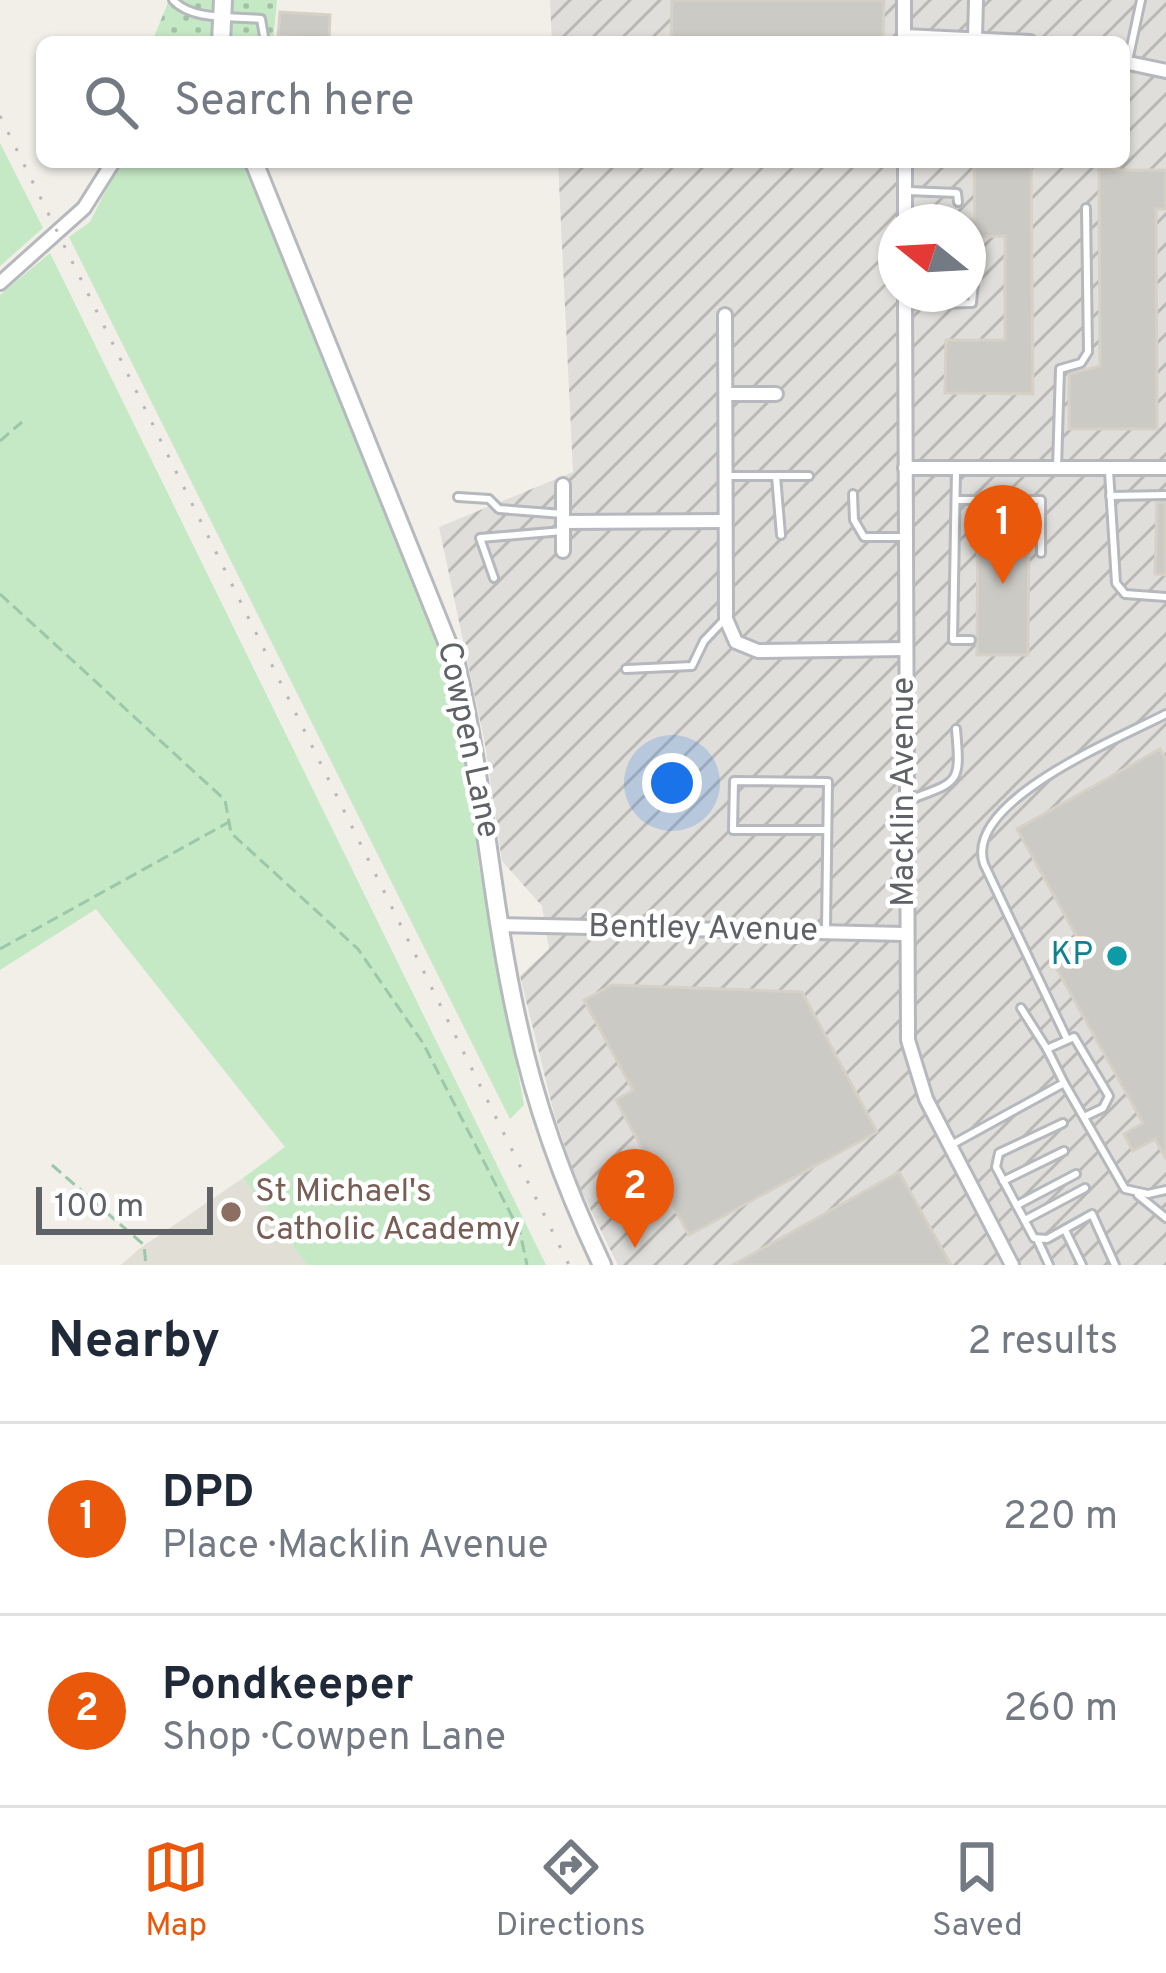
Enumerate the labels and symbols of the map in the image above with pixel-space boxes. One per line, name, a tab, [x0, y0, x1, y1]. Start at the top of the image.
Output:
north arrow	[878, 204, 986, 312]
pin: 1	[964, 485, 1042, 584]
street label: Cowpen Lane	[426, 638, 508, 842]
street label: Macklin Avenue	[884, 677, 926, 907]
your location	[642, 753, 702, 813]
street label: Bentley Avenue	[588, 907, 818, 953]
place label: KP	[1050, 935, 1093, 977]
marker: KP	[1104, 943, 1130, 969]
pin: 2	[596, 1149, 674, 1248]
place label: St Michael's Catholic Academy	[255, 1172, 521, 1252]
scale bar	[36, 1181, 213, 1234]
marker: St Michael's Catholic Academy	[218, 1199, 244, 1225]

